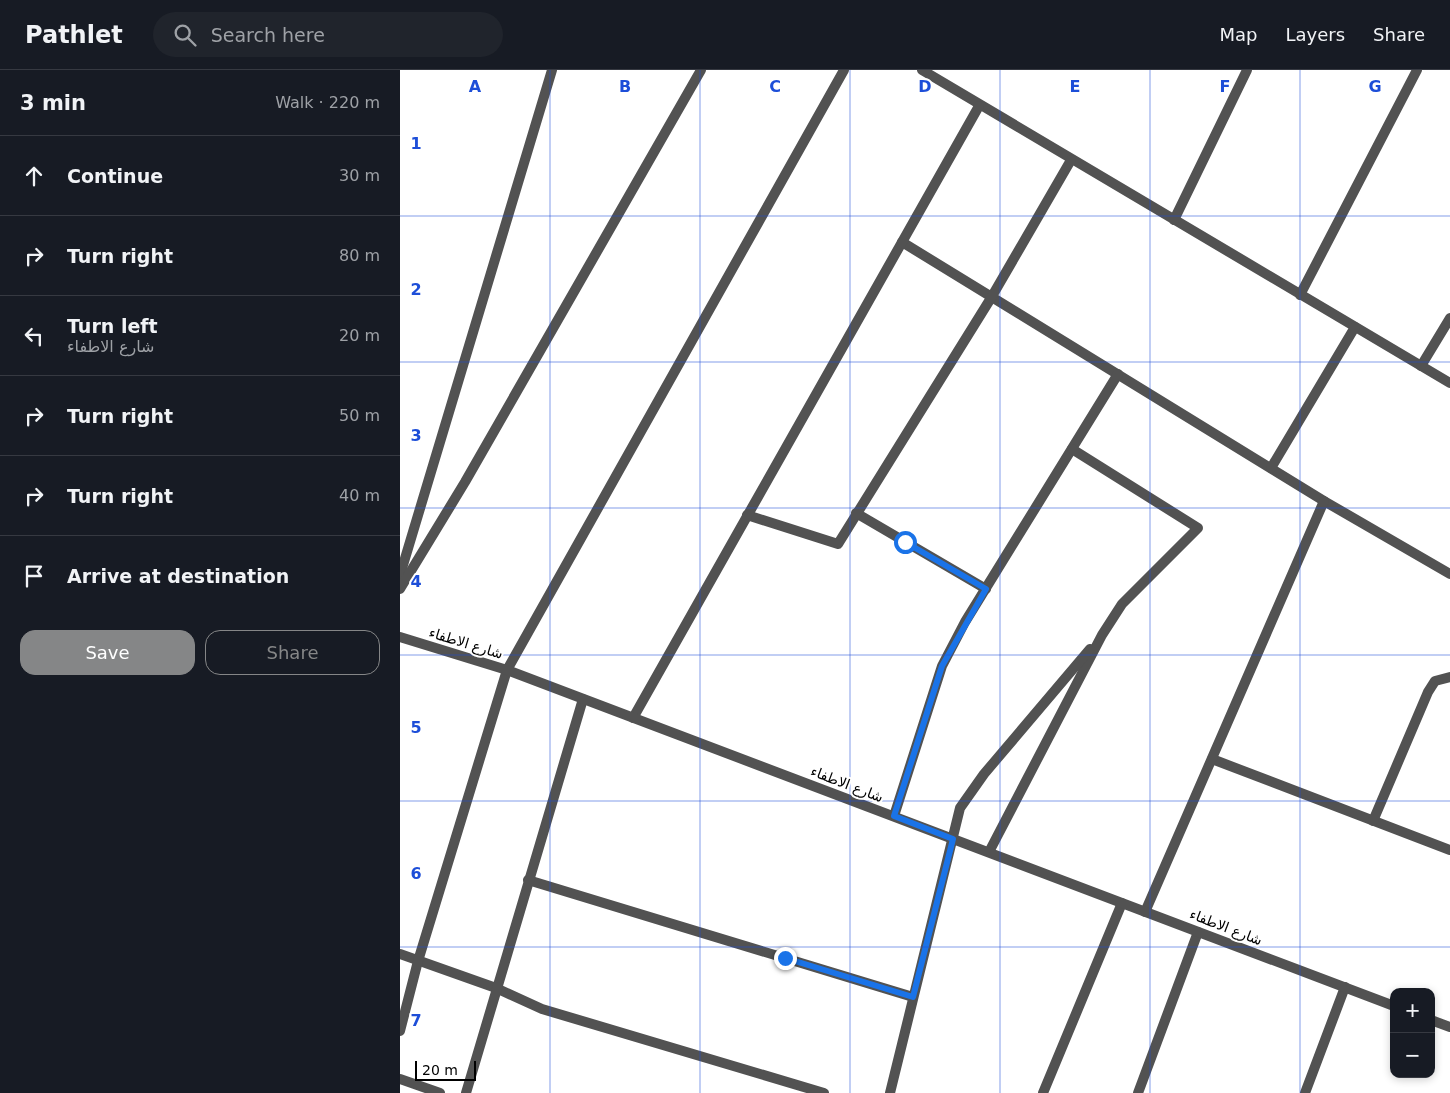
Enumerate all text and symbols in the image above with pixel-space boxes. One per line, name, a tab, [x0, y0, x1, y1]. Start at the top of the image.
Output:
search box	[153, 12, 503, 57]
text: Pathlet	[25, 21, 123, 49]
icon: search	[171, 21, 199, 49]
text: Search here	[211, 24, 325, 46]
text: Map	[1219, 24, 1257, 45]
text: Layers	[1285, 24, 1345, 45]
text: Share	[1373, 24, 1425, 45]
text: A	[469, 77, 482, 96]
text: B	[619, 77, 631, 96]
text: C	[769, 77, 781, 96]
text: D	[918, 77, 932, 96]
text: E	[1070, 77, 1080, 96]
text: F	[1220, 77, 1230, 96]
text: G	[1368, 77, 1382, 96]
text: 3 min	[20, 91, 86, 115]
text: Walk · 220 m	[275, 93, 380, 112]
text: 1	[410, 134, 422, 153]
icon: ahead	[20, 162, 48, 190]
text: Continue	[67, 165, 163, 187]
text: 30 m	[339, 166, 380, 185]
icon: right	[20, 242, 48, 270]
text: Turn right	[67, 245, 173, 267]
text: 80 m	[339, 246, 380, 265]
text: 2	[410, 280, 422, 299]
text: Turn left	[67, 315, 158, 337]
icon: left	[20, 322, 48, 350]
text: 20 m	[339, 326, 380, 345]
text: شارع الاطفاء	[67, 337, 154, 356]
icon: right	[20, 402, 48, 430]
text: Turn right	[67, 405, 173, 427]
text: 50 m	[339, 406, 380, 425]
text: 3	[410, 426, 422, 445]
icon: right	[20, 482, 48, 510]
text: Turn right	[67, 485, 173, 507]
text: 40 m	[339, 486, 380, 505]
route start	[894, 531, 917, 554]
icon: arrive	[20, 562, 48, 590]
text: Arrive at destination	[67, 565, 289, 587]
text: 4	[410, 572, 422, 591]
street label: شارع الاطفاء	[427, 624, 505, 663]
button: Save	[20, 630, 195, 675]
button: Share	[205, 630, 380, 675]
text: 5	[410, 718, 422, 737]
street label: شارع الاطفاء	[808, 763, 886, 806]
text: 6	[410, 864, 422, 883]
street label: شارع الاطفاء	[1187, 906, 1265, 949]
route end	[774, 947, 797, 970]
map controls	[1390, 988, 1435, 1078]
button: +	[1390, 988, 1435, 1033]
text: 7	[410, 1011, 422, 1030]
button: −	[1390, 1033, 1435, 1078]
scale bar	[415, 1058, 476, 1081]
text: 20 m	[422, 1062, 458, 1078]

